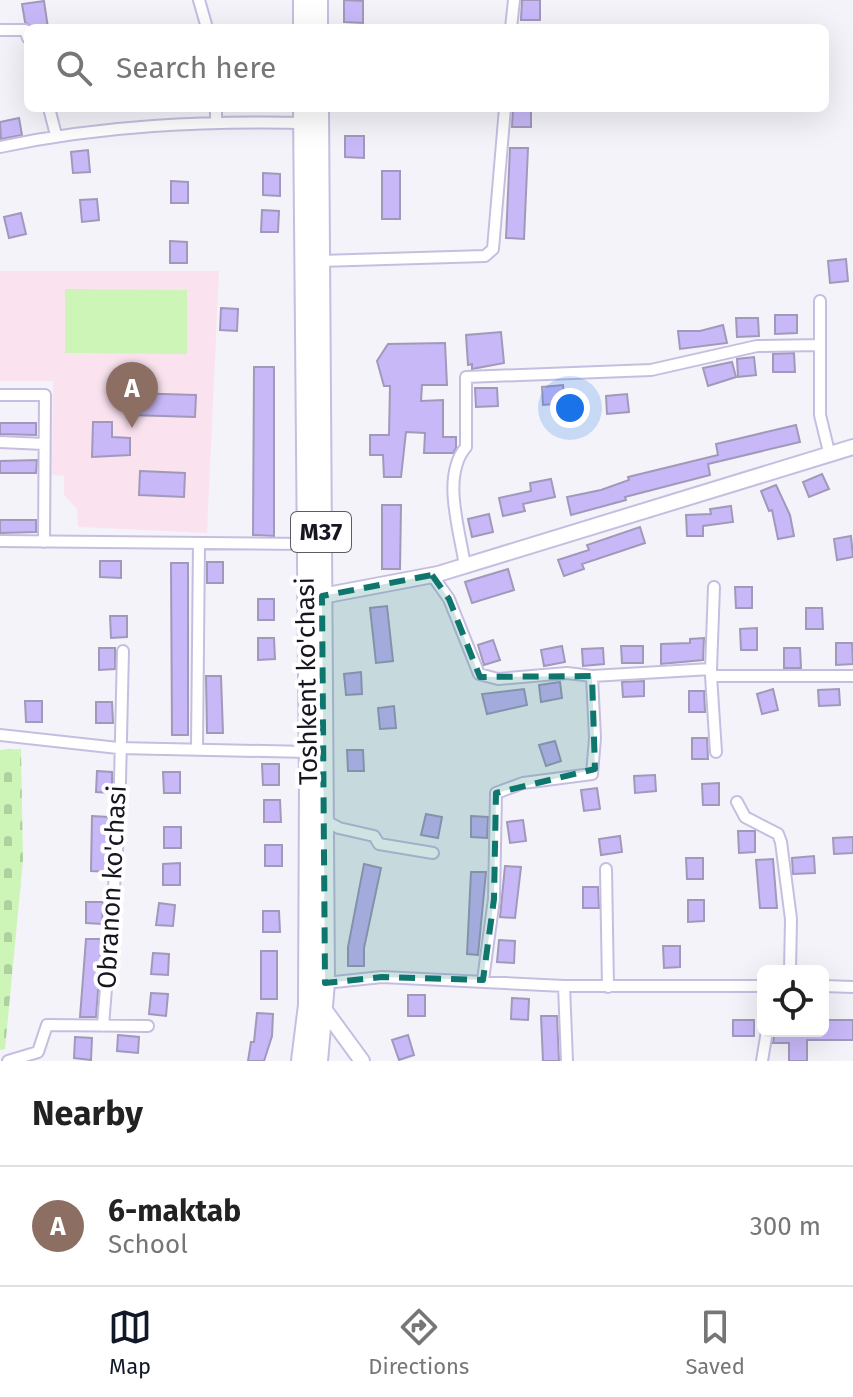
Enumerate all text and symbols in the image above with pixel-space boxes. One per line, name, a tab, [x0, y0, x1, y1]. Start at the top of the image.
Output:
search box	[24, 24, 829, 112]
icon: search	[52, 46, 96, 90]
text: Search here	[116, 50, 276, 86]
pin: A	[106, 362, 158, 428]
your location	[550, 388, 590, 428]
road number: M37	[291, 512, 351, 552]
street label: Toshkent ko'chasi	[290, 577, 324, 785]
street label: Obranon ko'chasi	[91, 784, 133, 990]
map controls	[757, 965, 829, 1037]
button: locate	[757, 965, 829, 1037]
text: Nearby	[32, 1093, 143, 1134]
text: 6-maktab	[108, 1193, 241, 1229]
text: A	[50, 1211, 66, 1242]
text: 300 m	[750, 1211, 821, 1242]
text: School	[108, 1229, 188, 1260]
tab: Map	[108, 1305, 152, 1380]
tab: Directions	[368, 1305, 469, 1380]
tab: Saved	[685, 1305, 745, 1380]

